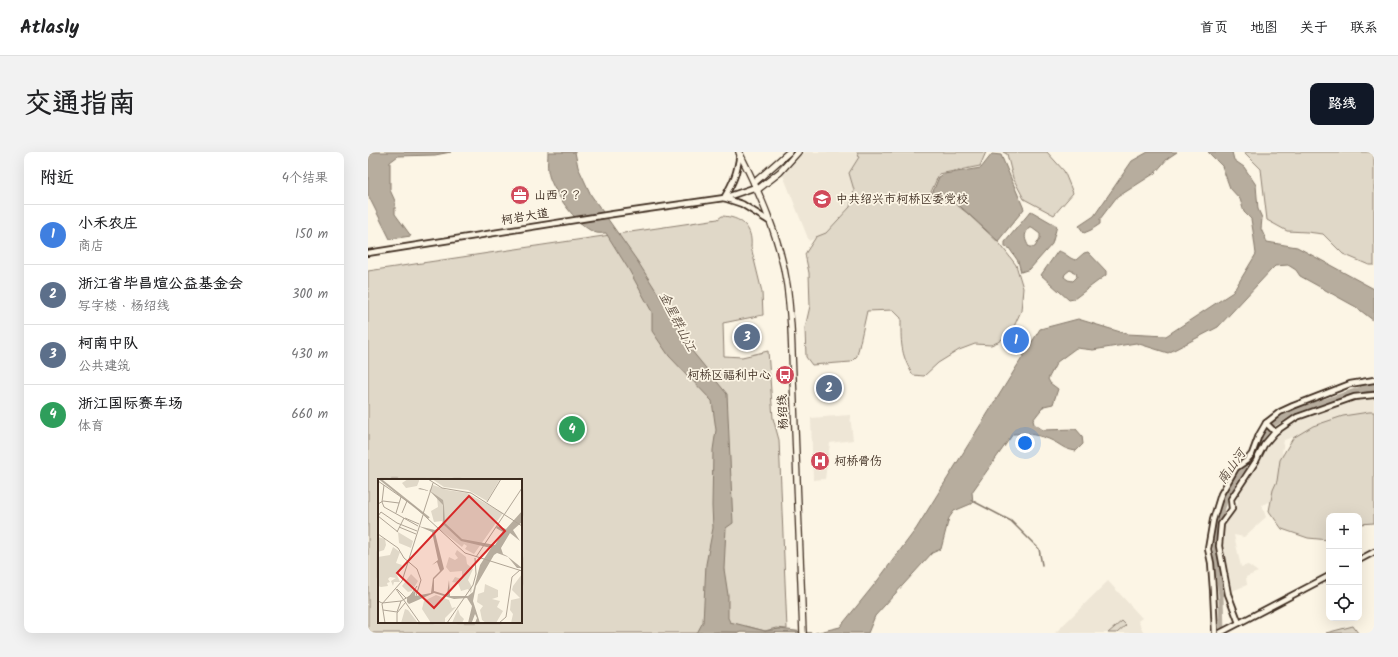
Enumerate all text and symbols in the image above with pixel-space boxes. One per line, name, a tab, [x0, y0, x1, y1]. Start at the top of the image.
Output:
text: Atlasly	[20, 13, 79, 43]
text: 首页	[1200, 17, 1228, 39]
text: 地图	[1250, 17, 1278, 39]
text: 关于	[1300, 17, 1328, 39]
text: 联系	[1350, 17, 1378, 39]
text: 交通指南	[24, 82, 136, 127]
button: 路线	[1310, 83, 1374, 125]
text: 附近	[40, 165, 74, 192]
text: 4个结果	[282, 168, 328, 189]
office icon: 山西？？	[509, 184, 531, 206]
place label: 山西？？	[534, 186, 582, 205]
school or university icon: 中共绍兴市柯桥区委党校	[811, 188, 833, 210]
place label: 中共绍兴市柯桥区委党校	[836, 190, 968, 209]
street label: 柯岩大道	[500, 204, 550, 230]
text: 小禾农庄	[78, 212, 138, 236]
text: 1	[51, 224, 55, 245]
text: 150 m	[295, 224, 328, 245]
text: 商店	[78, 236, 104, 257]
text: 浙江省毕昌煊公益基金会	[78, 272, 243, 296]
text: 2	[49, 284, 57, 305]
text: 300 m	[292, 284, 328, 305]
water label: 金星群山江	[653, 288, 702, 357]
text: 写字楼 · 杨绍线	[78, 296, 170, 317]
pin: 3	[734, 322, 760, 352]
pin: 1	[1003, 325, 1029, 355]
text: 柯南中队	[78, 332, 138, 356]
text: 3	[49, 344, 57, 365]
text: 430 m	[291, 344, 328, 365]
text: 公共建筑	[78, 356, 130, 377]
bus stop icon: 柯桥区福利中心	[774, 364, 796, 386]
place label: 柯桥区福利中心	[687, 366, 771, 385]
pin: 2	[816, 373, 842, 403]
text: 浙江国际赛车场	[78, 392, 183, 416]
street label: 杨绍线	[773, 394, 793, 430]
text: 4	[49, 404, 57, 425]
text: 660 m	[291, 404, 328, 425]
pin: 4	[559, 414, 585, 444]
text: 体育	[78, 416, 104, 437]
your location	[1015, 433, 1035, 453]
water label: 南山河	[1212, 443, 1253, 489]
hospital icon: 柯桥骨伤	[809, 450, 831, 472]
place label: 柯桥骨伤	[834, 452, 882, 471]
inset map	[378, 479, 522, 623]
map controls	[1326, 513, 1362, 621]
button: +	[1326, 513, 1362, 549]
button: −	[1326, 549, 1362, 585]
button: locate	[1326, 585, 1362, 621]

